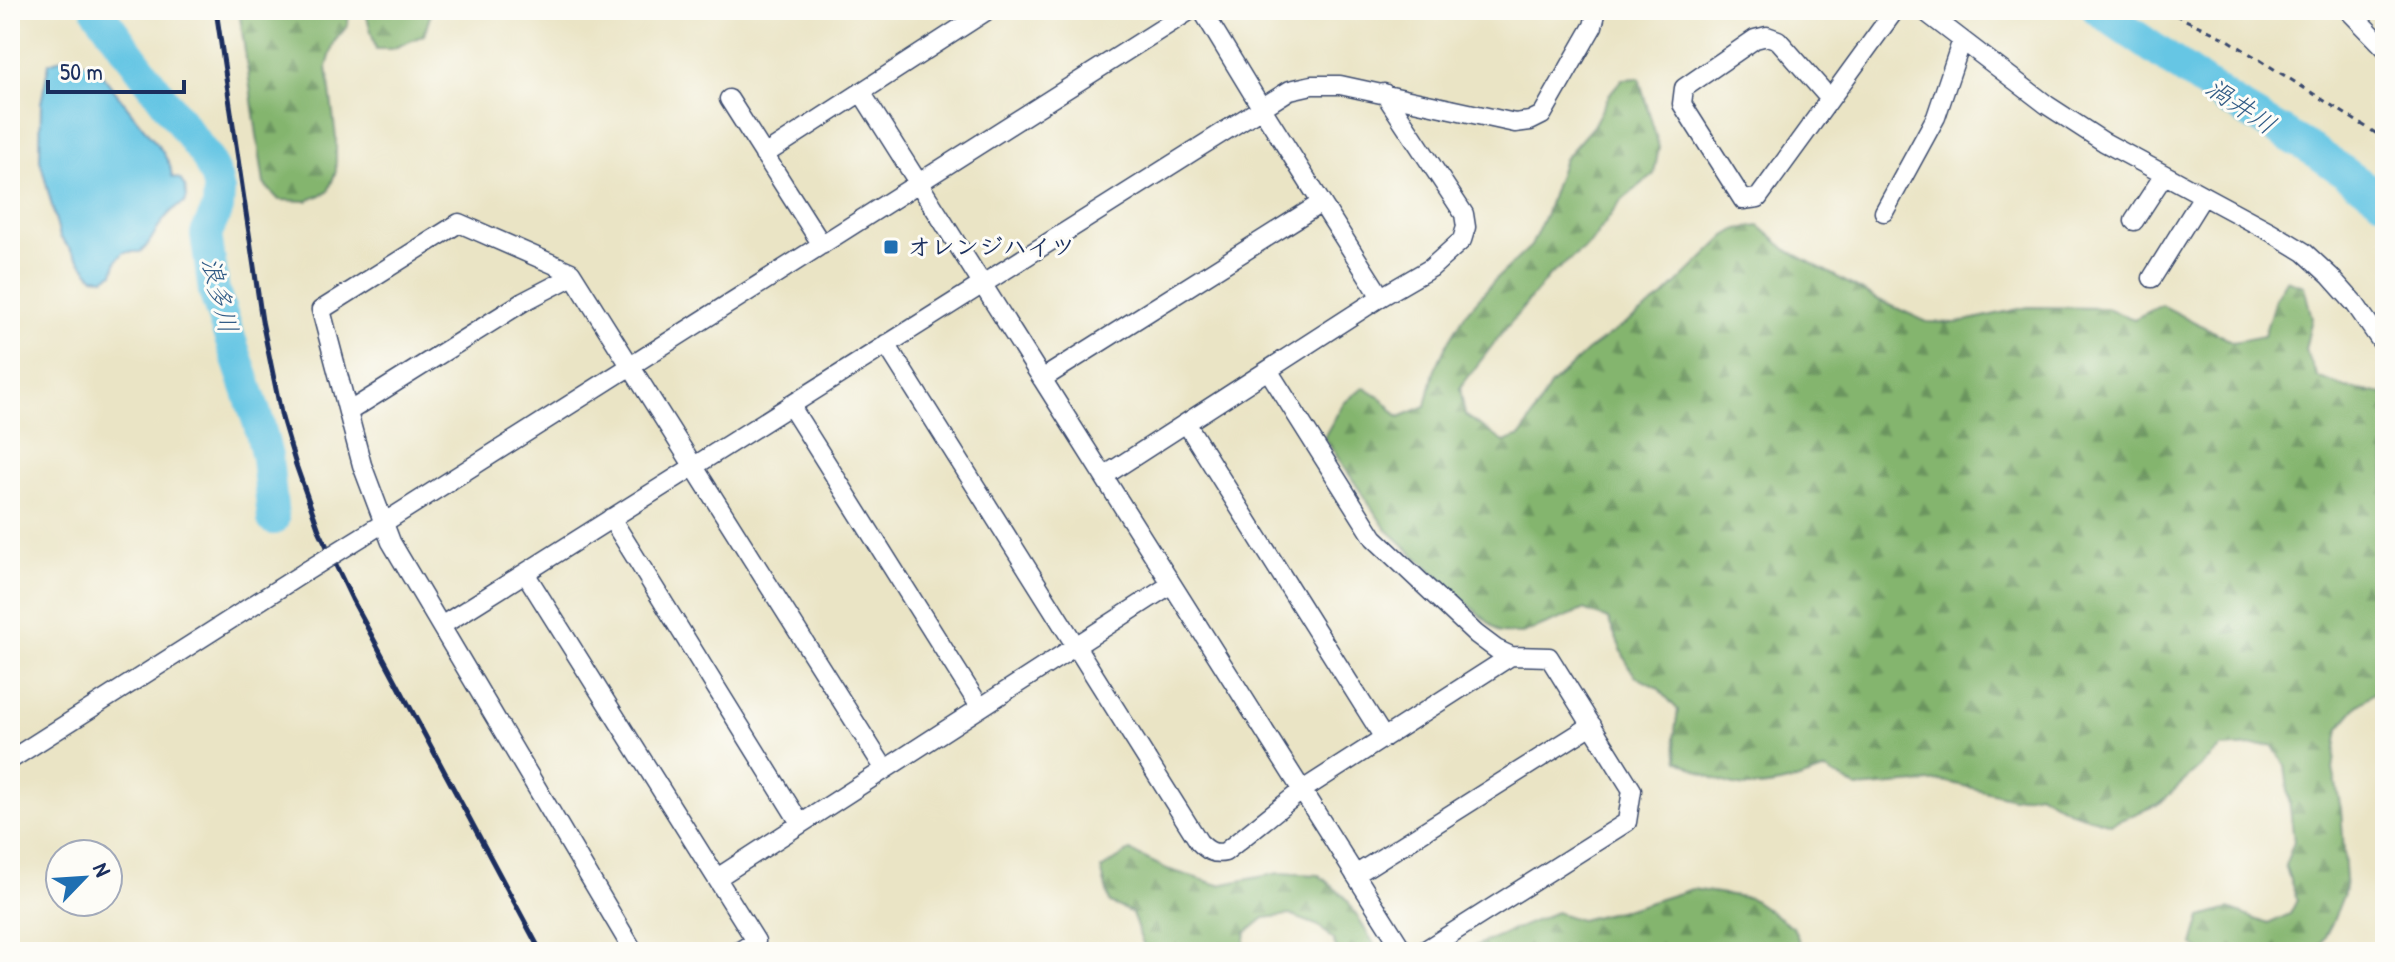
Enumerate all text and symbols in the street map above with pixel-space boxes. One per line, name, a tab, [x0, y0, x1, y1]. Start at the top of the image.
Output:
scale bar	[48, 44, 184, 94]
text: 50 m	[60, 55, 103, 87]
water label: 渦井川	[2199, 69, 2283, 142]
place label: オレンジハイツ	[907, 230, 1075, 262]
marker: オレンジハイツ	[882, 238, 900, 256]
water label: 浪多川	[194, 253, 247, 337]
north arrow	[44, 838, 124, 918]
text: N	[86, 858, 118, 881]

